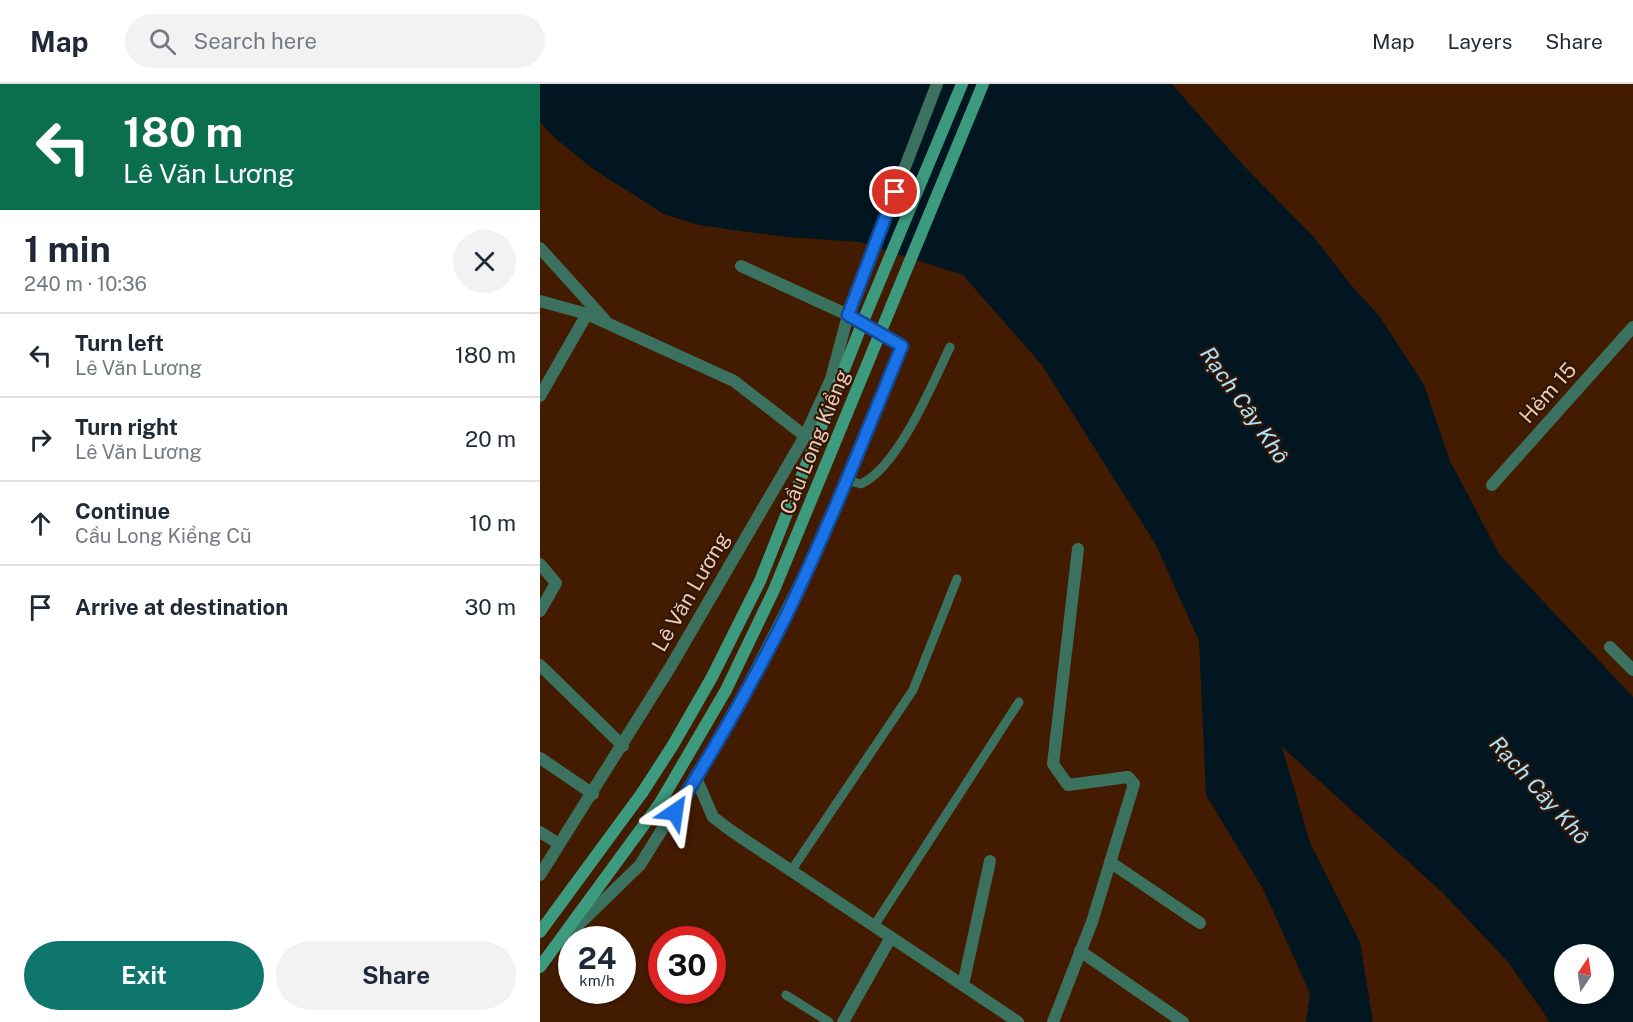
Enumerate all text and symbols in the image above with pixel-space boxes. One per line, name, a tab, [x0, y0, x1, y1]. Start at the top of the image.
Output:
search box	[125, 14, 545, 68]
text: Map	[30, 25, 89, 58]
icon: search	[146, 25, 179, 58]
text: Search here	[194, 28, 317, 54]
text: Map	[1372, 29, 1415, 54]
text: Layers	[1448, 29, 1512, 54]
text: Share	[1545, 29, 1603, 54]
text: 180 m	[123, 107, 243, 156]
icon: left	[24, 108, 102, 186]
text: Lê Văn Lương	[123, 157, 294, 189]
pin	[869, 166, 920, 217]
icon: arrive	[878, 175, 911, 208]
text: 1 min	[24, 228, 111, 270]
button: close	[453, 230, 516, 293]
text: 240 m · 10:36	[24, 272, 147, 296]
text: Turn left	[75, 330, 164, 356]
icon: left	[24, 339, 57, 372]
water label: Rạch Cây Khô	[1195, 341, 1295, 469]
text: 180 m	[455, 342, 516, 368]
text: Lê Văn Lương	[75, 356, 202, 380]
street label: Hẻm 15	[1514, 357, 1581, 428]
street label: Cầu Long Kiểng	[774, 366, 855, 518]
text: Turn right	[75, 414, 178, 440]
icon: right	[24, 423, 57, 456]
text: 20 m	[465, 426, 516, 452]
text: Lê Văn Lương	[75, 440, 202, 464]
text: Continue	[75, 498, 170, 524]
icon: ahead	[24, 507, 57, 540]
text: 10 m	[469, 510, 516, 536]
text: Cầu Long Kiểng Cũ	[75, 524, 252, 548]
street label: Lê Văn Lương	[646, 528, 735, 656]
icon: arrive	[24, 591, 57, 624]
text: Arrive at destination	[75, 594, 288, 620]
text: 30 m	[464, 594, 516, 620]
water label: Rạch Cây Khô	[1485, 730, 1595, 850]
position arrow	[643, 780, 707, 844]
speed limit sign: 30	[648, 926, 726, 1004]
text: 24	[578, 940, 616, 976]
button: Exit	[24, 941, 264, 1010]
button: Share	[276, 941, 516, 1010]
north arrow	[1554, 944, 1614, 1004]
map controls	[1554, 944, 1614, 1004]
text: km/h	[579, 972, 615, 989]

